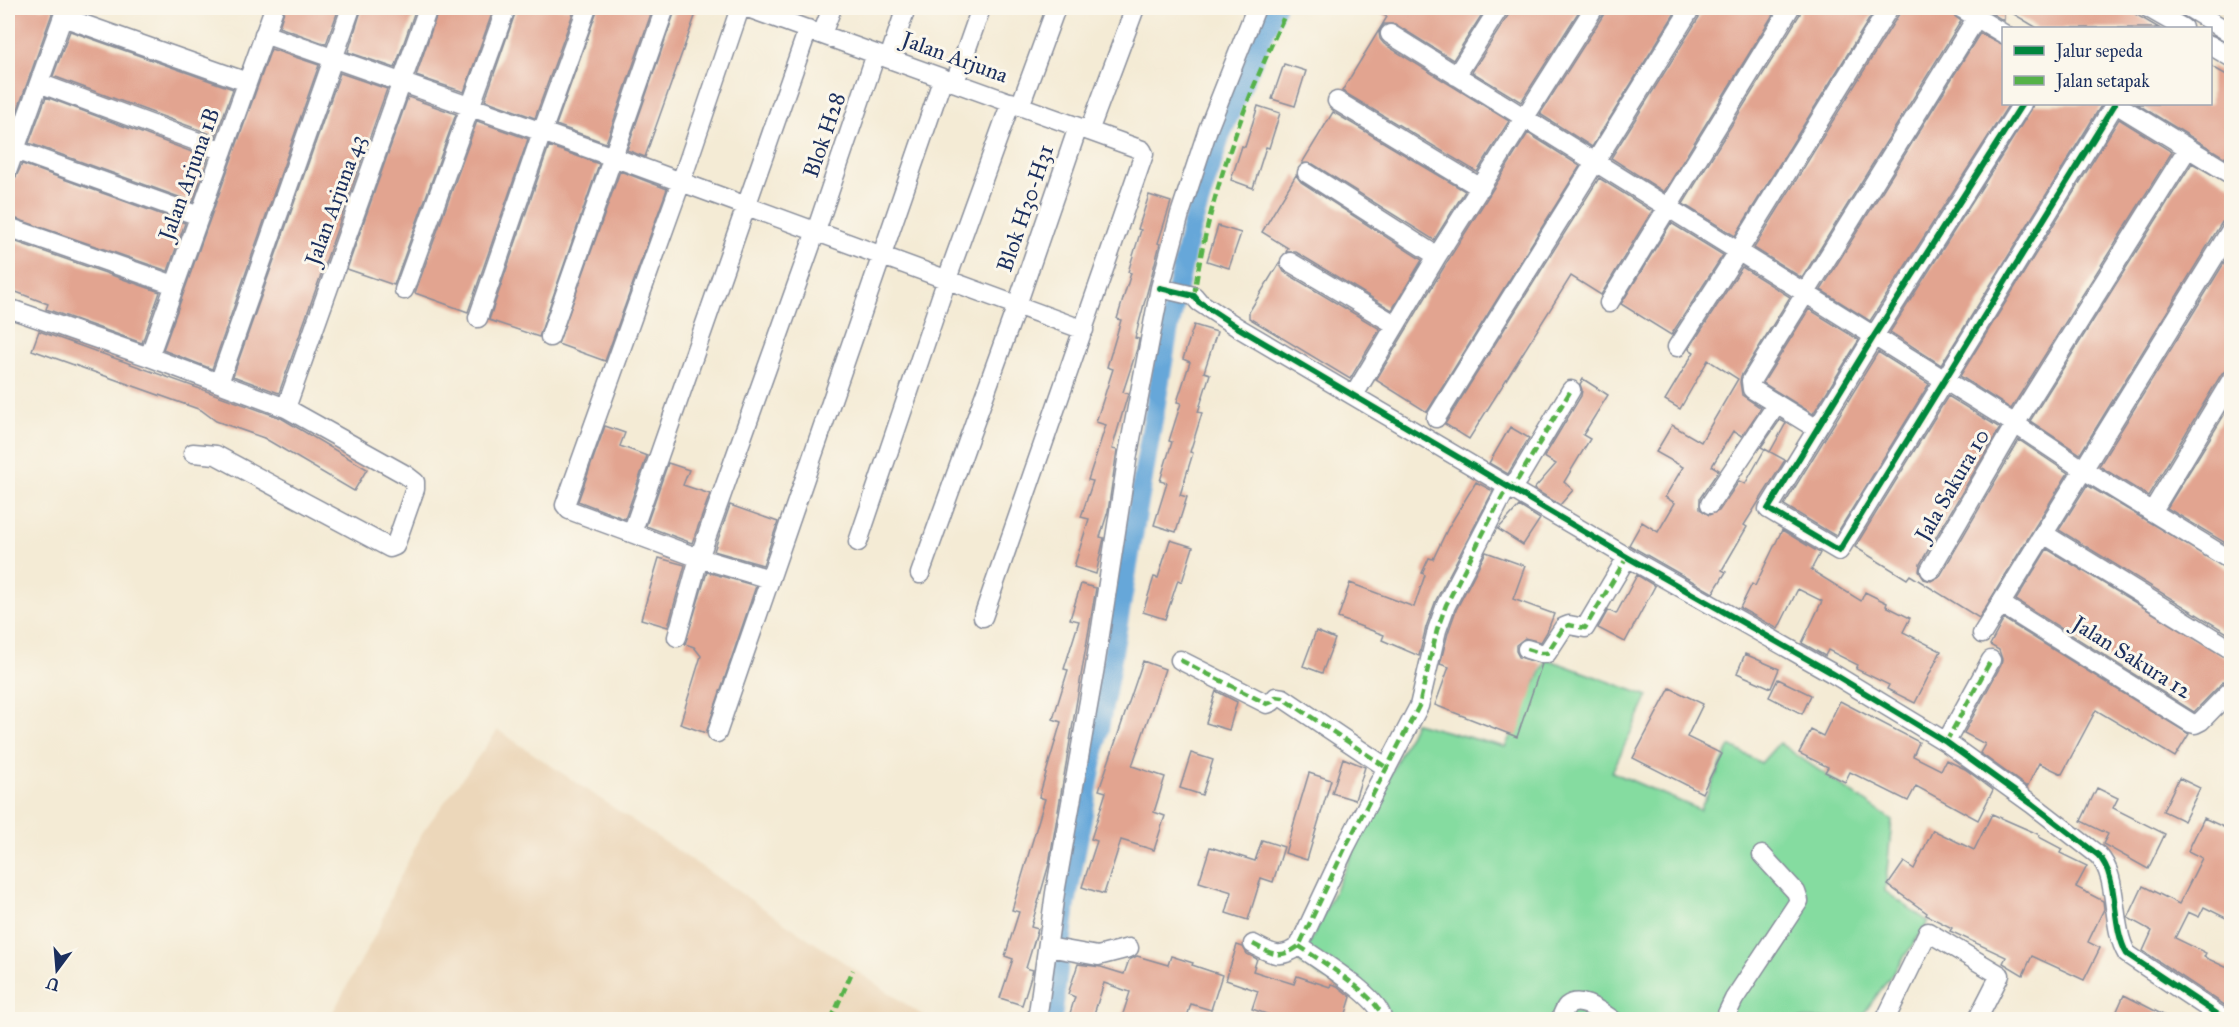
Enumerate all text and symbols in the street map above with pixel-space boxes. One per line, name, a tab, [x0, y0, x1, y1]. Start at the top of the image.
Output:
street label: Jalan Arjuna	[896, 25, 1012, 89]
legend	[2002, 27, 2212, 105]
text: Jalur sepeda	[2054, 40, 2143, 63]
text: Jalan setapak	[2054, 70, 2150, 93]
street label: Blok H28	[797, 89, 851, 181]
street label: Jalan Arjuna 1B	[152, 104, 225, 246]
street label: Jalan Arjuna 43	[298, 131, 371, 271]
street label: Blok H30-H31	[991, 141, 1059, 275]
street label: Jala Sakura 10	[1908, 424, 1995, 548]
street label: Jalan Sakura 12	[2066, 609, 2197, 704]
north arrow	[27, 940, 87, 1000]
text: U	[44, 973, 62, 995]

